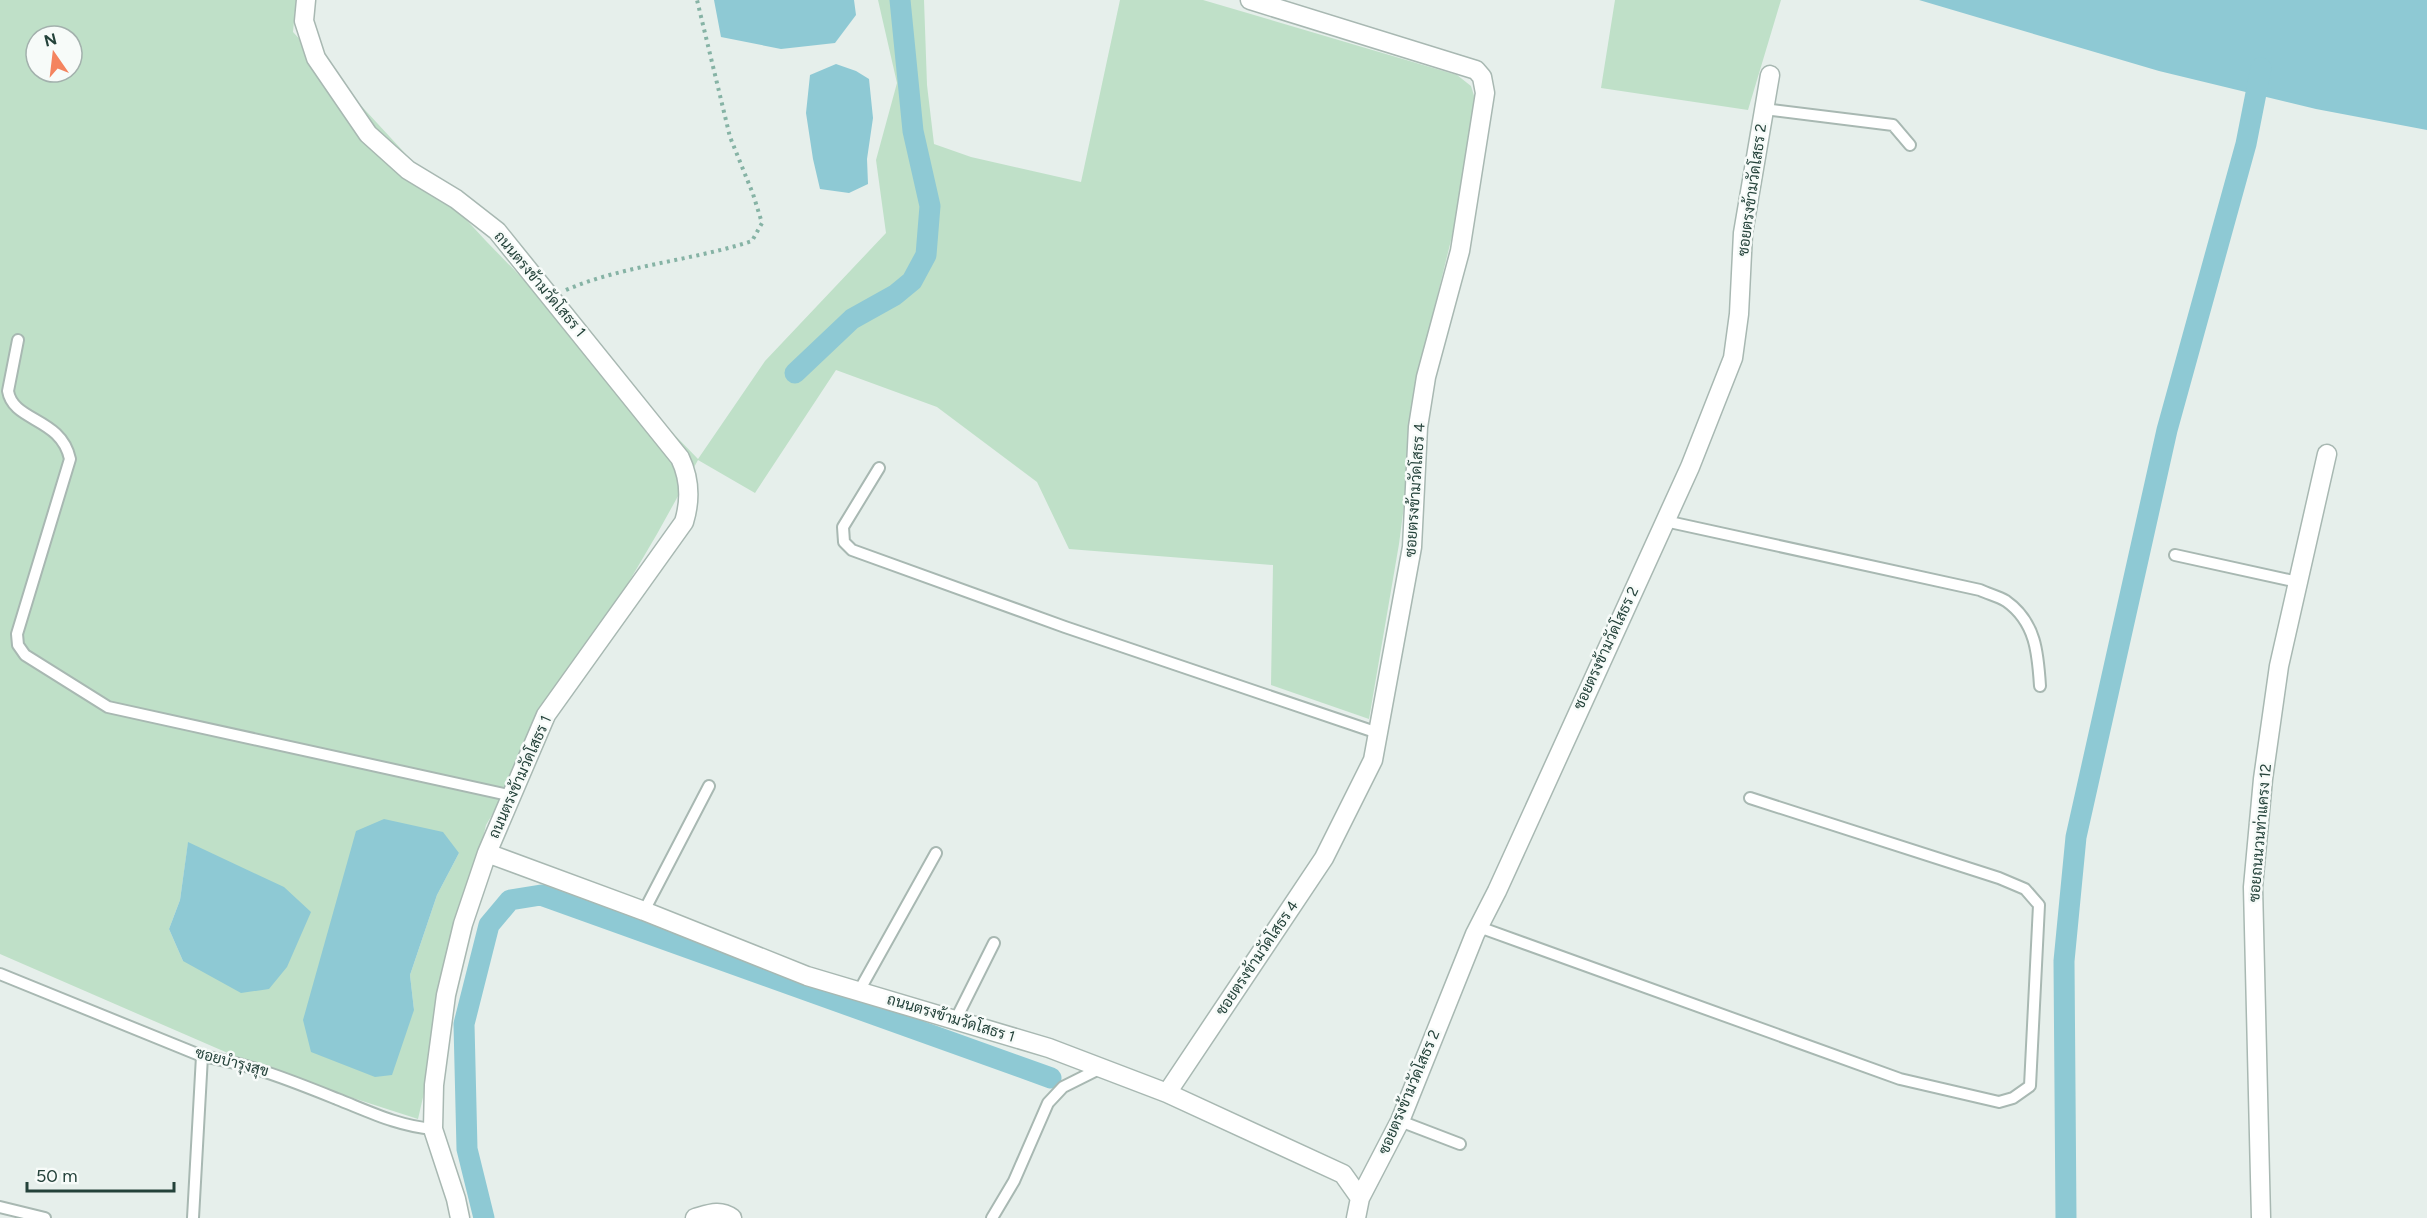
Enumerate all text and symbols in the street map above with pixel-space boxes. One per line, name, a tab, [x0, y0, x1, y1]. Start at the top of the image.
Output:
north arrow	[24, 24, 84, 84]
text: N	[42, 29, 59, 51]
street label: ซอยตรงข้ามวัดโสธร 2	[1733, 122, 1770, 257]
street label: ถนนตรงข้ามวัดโสธร 1	[490, 227, 590, 341]
street label: ซอยตรงข้ามวัดโสธร 4	[1400, 422, 1429, 558]
street label: ซอยตรงข้ามวัดโสธร 2	[1569, 583, 1642, 712]
street label: ถนนตรงข้ามวัดโสธร 1	[484, 712, 555, 841]
street label: ซอยถนนวนท่าแครง 12	[2244, 763, 2275, 903]
street label: ซอยตรงข้ามวัดโสธร 4	[1211, 897, 1302, 1019]
street label: ถนนตรงข้ามวัดโสธร 1	[885, 989, 1017, 1046]
street label: ซอยตรงข้ามวัดโสธร 2	[1374, 1027, 1443, 1157]
street label: ซอยบำรุงสุข	[193, 1044, 271, 1082]
scale bar	[27, 1155, 174, 1193]
text: 50 m	[36, 1165, 78, 1187]

